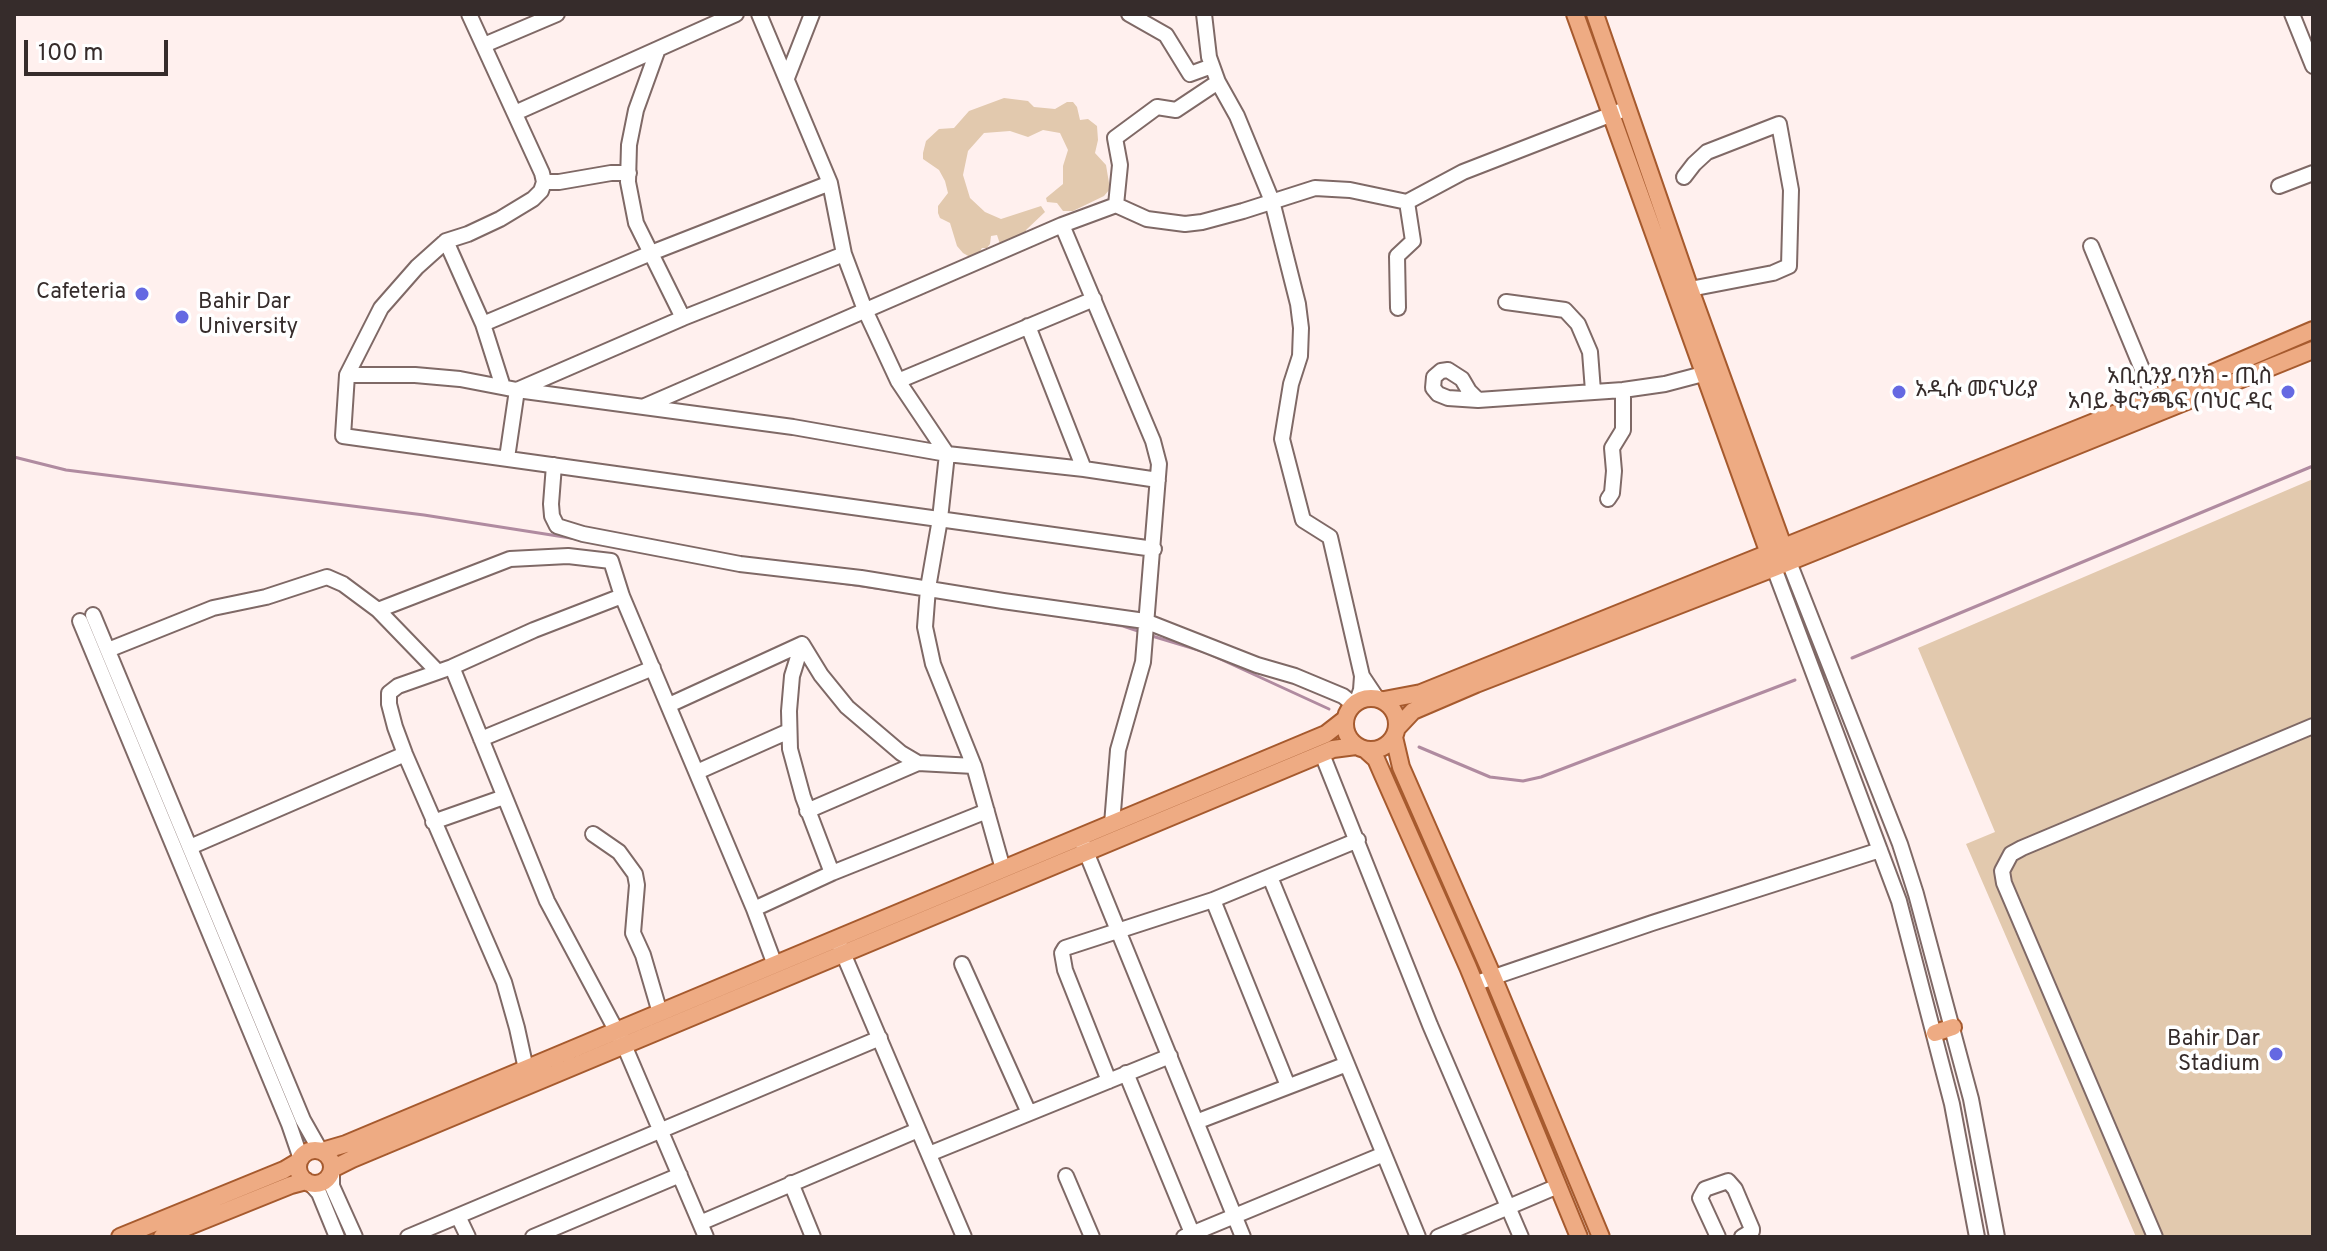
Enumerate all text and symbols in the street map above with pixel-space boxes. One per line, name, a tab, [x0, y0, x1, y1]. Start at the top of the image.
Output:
scale bar	[28, 24, 172, 74]
text: 100 m	[38, 39, 104, 69]
place label: Cafeteria	[36, 281, 126, 307]
marker: Cafeteria	[133, 285, 151, 303]
place label: Bahir Dar University	[198, 291, 298, 342]
marker: Bahir Dar University	[173, 308, 191, 326]
place label: አቢሲንያ ባንክ - ጢስ አባይ ቅርንጫፍ (ባህር ዳር	[2068, 366, 2272, 418]
place label: አዲሱ መናህሪያ	[1915, 379, 2038, 405]
marker: አዲሱ መናህሪያ	[1890, 383, 1908, 401]
marker: አቢሲንያ ባንክ - ጢስ አባይ ቅርንጫፍ (ባህር ዳር	[2279, 383, 2297, 401]
place label: Bahir Dar Stadium	[2167, 1028, 2260, 1080]
marker: Bahir Dar Stadium	[2267, 1045, 2285, 1063]

